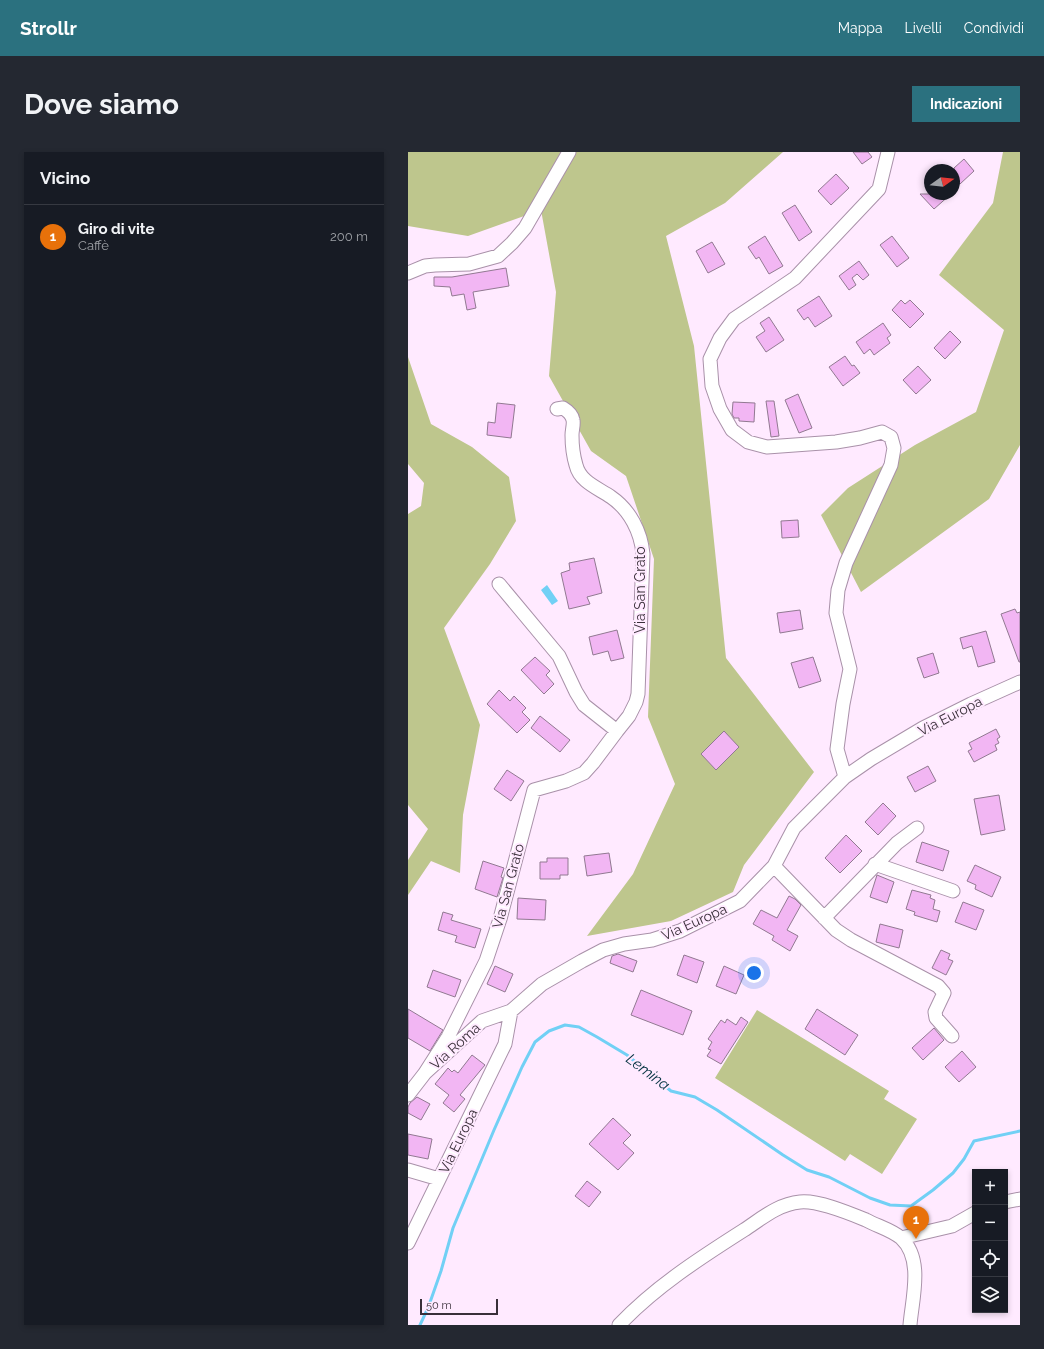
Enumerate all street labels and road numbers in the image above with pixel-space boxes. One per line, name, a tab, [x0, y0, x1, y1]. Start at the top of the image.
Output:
street label: Via San Grato	[632, 547, 648, 634]
street label: Via Europa	[915, 693, 985, 739]
street label: Via San Grato	[489, 842, 527, 930]
street label: Via Europa	[659, 901, 729, 943]
street label: Via Roma	[427, 1019, 483, 1073]
street label: Via Europa	[436, 1106, 480, 1176]

